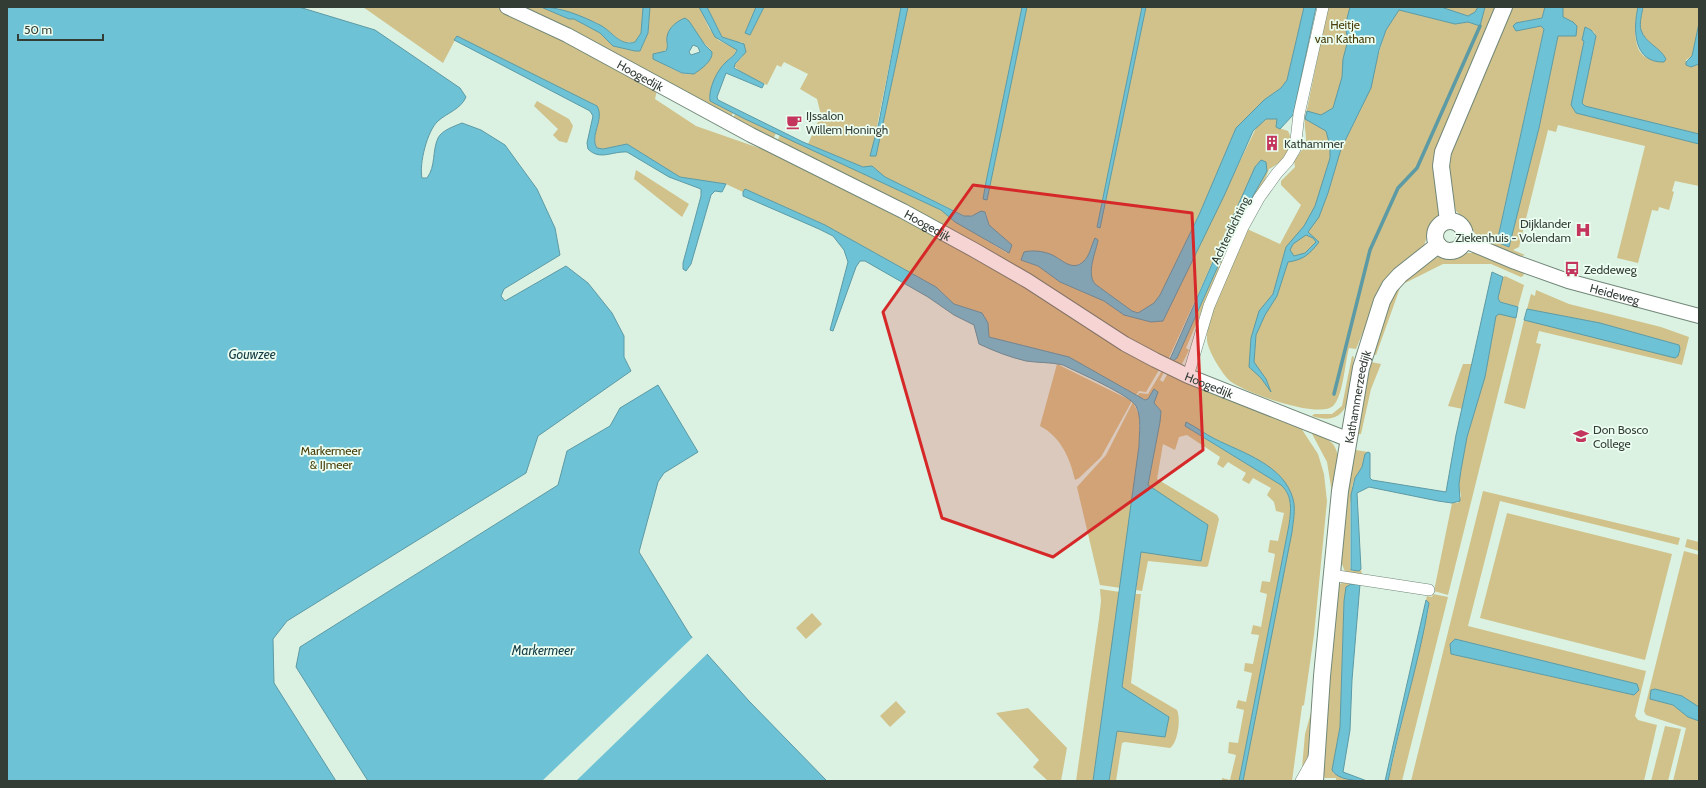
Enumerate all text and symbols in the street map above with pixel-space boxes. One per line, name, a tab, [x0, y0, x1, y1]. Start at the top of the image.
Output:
scale bar	[18, 16, 103, 42]
park label: Heitje van Katham	[1315, 17, 1375, 46]
text: 50 m	[24, 22, 52, 37]
street label: Hoogedijk	[615, 56, 667, 94]
place label: IJssalon Willem Honingh	[806, 108, 888, 137]
cafe icon: IJssalon Willem Honingh	[785, 113, 803, 131]
building icon: Kathammer	[1263, 134, 1281, 152]
place label: Kathammer	[1284, 136, 1344, 151]
street label: Achterdichting	[1207, 193, 1253, 266]
street label: Hoogedijk	[902, 206, 954, 244]
place label: Dijklander Ziekenhuis - Volendam	[1455, 216, 1571, 245]
hospital icon: Dijklander Ziekenhuis - Volendam	[1574, 221, 1592, 239]
bus stop icon: Zeddeweg	[1563, 260, 1581, 278]
place label: Zeddeweg	[1584, 262, 1638, 277]
street label: Heideweg	[1588, 280, 1642, 308]
water label: Gouwzee	[228, 346, 276, 362]
street label: Kathammerzeedijk	[1341, 348, 1374, 444]
street label: Hoogedijk	[1183, 368, 1236, 401]
place label: Don Bosco College	[1593, 422, 1649, 451]
school or university icon: Don Bosco College	[1572, 427, 1590, 445]
park label: Markermeer & IJmeer	[301, 443, 362, 472]
water label: Markermeer	[511, 642, 575, 658]

